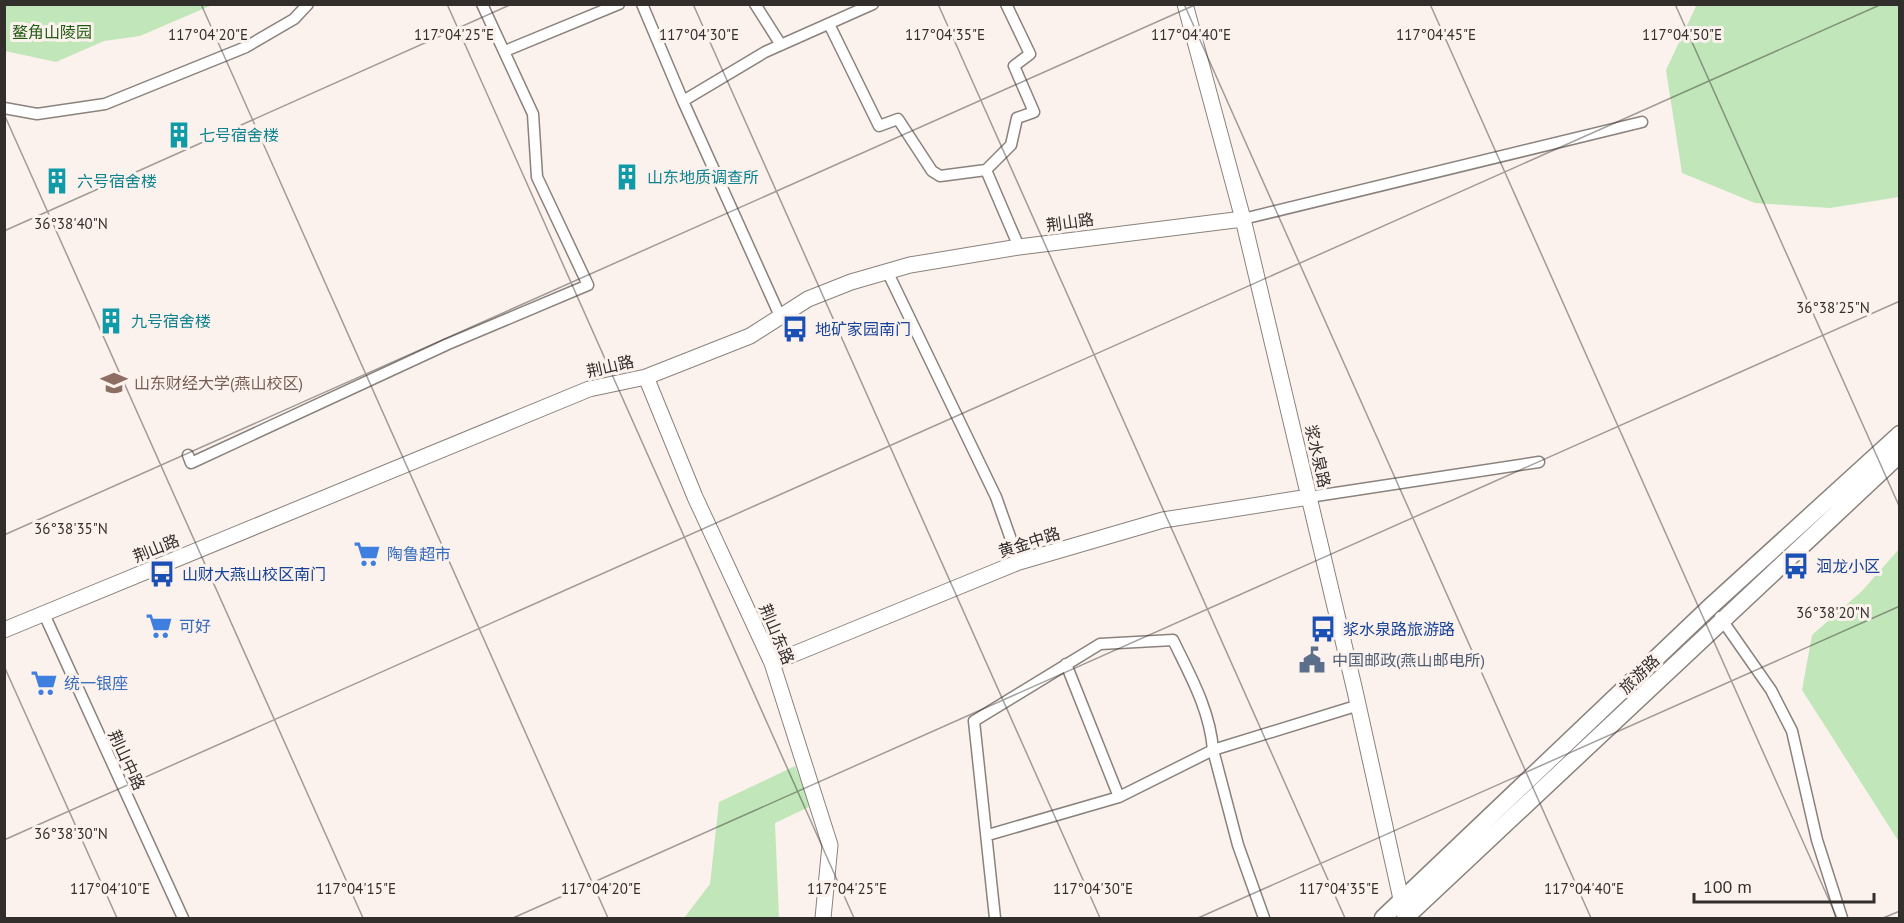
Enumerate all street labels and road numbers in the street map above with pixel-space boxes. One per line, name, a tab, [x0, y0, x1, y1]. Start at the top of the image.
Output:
street label: 荆山路	[1045, 209, 1095, 235]
street label: 荆山路	[584, 351, 636, 381]
street label: 浆水泉路	[1301, 423, 1335, 489]
street label: 黄金中路	[995, 523, 1063, 561]
street label: 荆山路	[130, 530, 182, 566]
street label: 荆山东路	[755, 601, 799, 667]
street label: 旅游路	[1615, 650, 1663, 698]
street label: 荆山中路	[104, 727, 150, 793]

